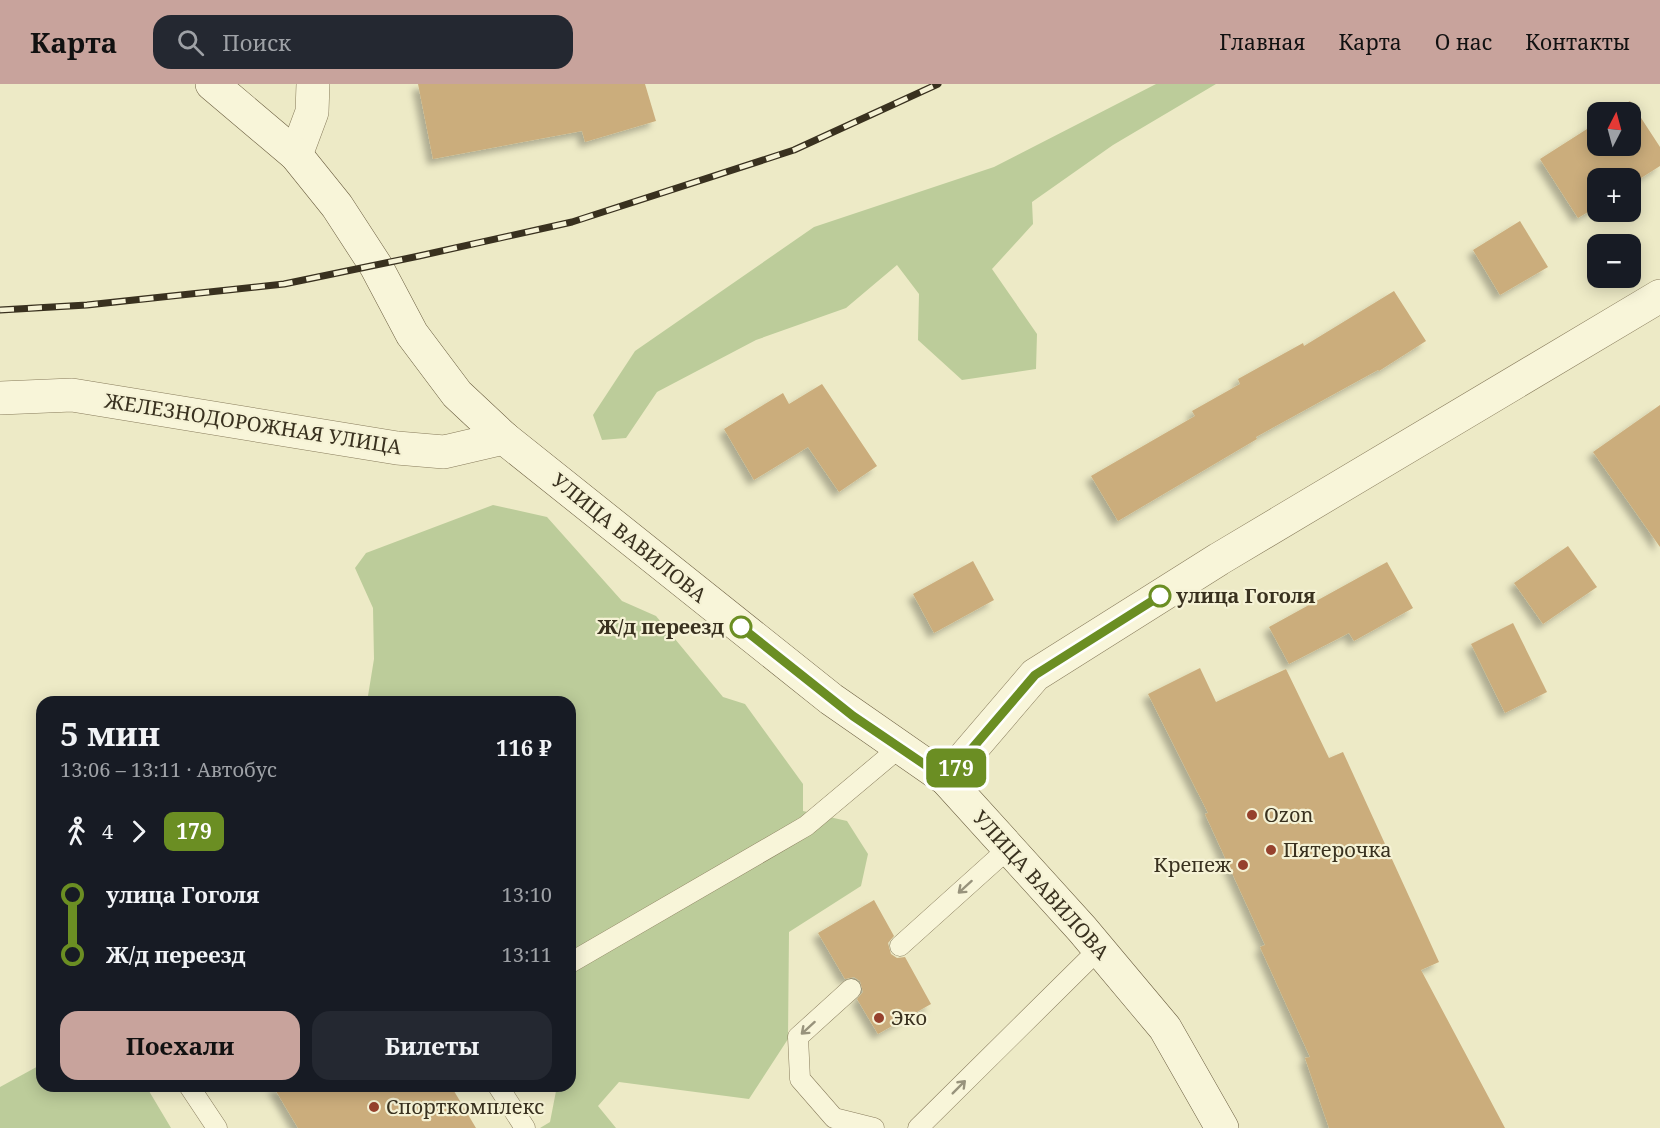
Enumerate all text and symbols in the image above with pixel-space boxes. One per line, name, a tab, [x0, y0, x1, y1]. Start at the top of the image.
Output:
search box	[153, 15, 573, 69]
text: Карта	[30, 23, 117, 61]
icon: search	[174, 26, 207, 59]
text: Поиск	[222, 27, 291, 57]
text: Главная	[1219, 28, 1306, 56]
text: Карта	[1339, 28, 1402, 56]
text: О нас	[1435, 28, 1492, 56]
text: Контакты	[1525, 28, 1630, 56]
north arrow	[1587, 102, 1641, 156]
map controls	[1587, 102, 1641, 288]
button: +	[1587, 168, 1641, 222]
button: −	[1587, 234, 1641, 288]
street label: ЖЕЛЕЗНОДОРОЖНАЯ УЛИЦА	[102, 387, 404, 460]
street label: УЛИЦА ВАВИЛОВА	[546, 467, 713, 609]
place label: улица Гоголя	[1176, 582, 1316, 609]
marker: улица Гоголя	[1149, 585, 1171, 607]
place label: Ж/д переезд	[597, 613, 724, 640]
marker: Ж/д переезд	[730, 616, 752, 638]
text: 5 мин	[60, 711, 160, 756]
text: 116 ₽	[496, 732, 552, 762]
line badge: 179	[922, 748, 990, 788]
text: 179	[938, 754, 974, 782]
text: 13:06 – 13:11 · Автобус	[60, 756, 277, 783]
place label: Ozon	[1264, 801, 1314, 828]
street label: УЛИЦА ВАВИЛОВА	[967, 804, 1116, 966]
marker: Ozon	[1245, 808, 1259, 822]
icon: walk	[60, 815, 93, 848]
icon: forward	[122, 815, 155, 848]
text: 179	[176, 817, 212, 845]
text: 4	[102, 818, 113, 845]
place label: Пятерочка	[1283, 836, 1392, 863]
marker: Пятерочка	[1264, 843, 1278, 857]
place label: Крепеж	[1154, 851, 1231, 878]
marker: Крепеж	[1236, 858, 1250, 872]
text: улица Гоголя	[106, 879, 260, 909]
one-way arrow	[958, 880, 973, 894]
text: 13:10	[502, 881, 552, 908]
text: Ж/д переезд	[106, 939, 246, 969]
text: 13:11	[502, 941, 552, 968]
place label: Эко	[891, 1004, 927, 1031]
button: Поехали	[60, 1011, 300, 1080]
button: Билеты	[312, 1011, 552, 1080]
marker: Эко	[872, 1011, 886, 1025]
one-way arrow	[800, 1021, 815, 1035]
one-way arrow	[952, 1079, 967, 1094]
place label: Спорткомплекс	[386, 1093, 544, 1120]
marker: Спорткомплекс	[367, 1100, 381, 1114]

